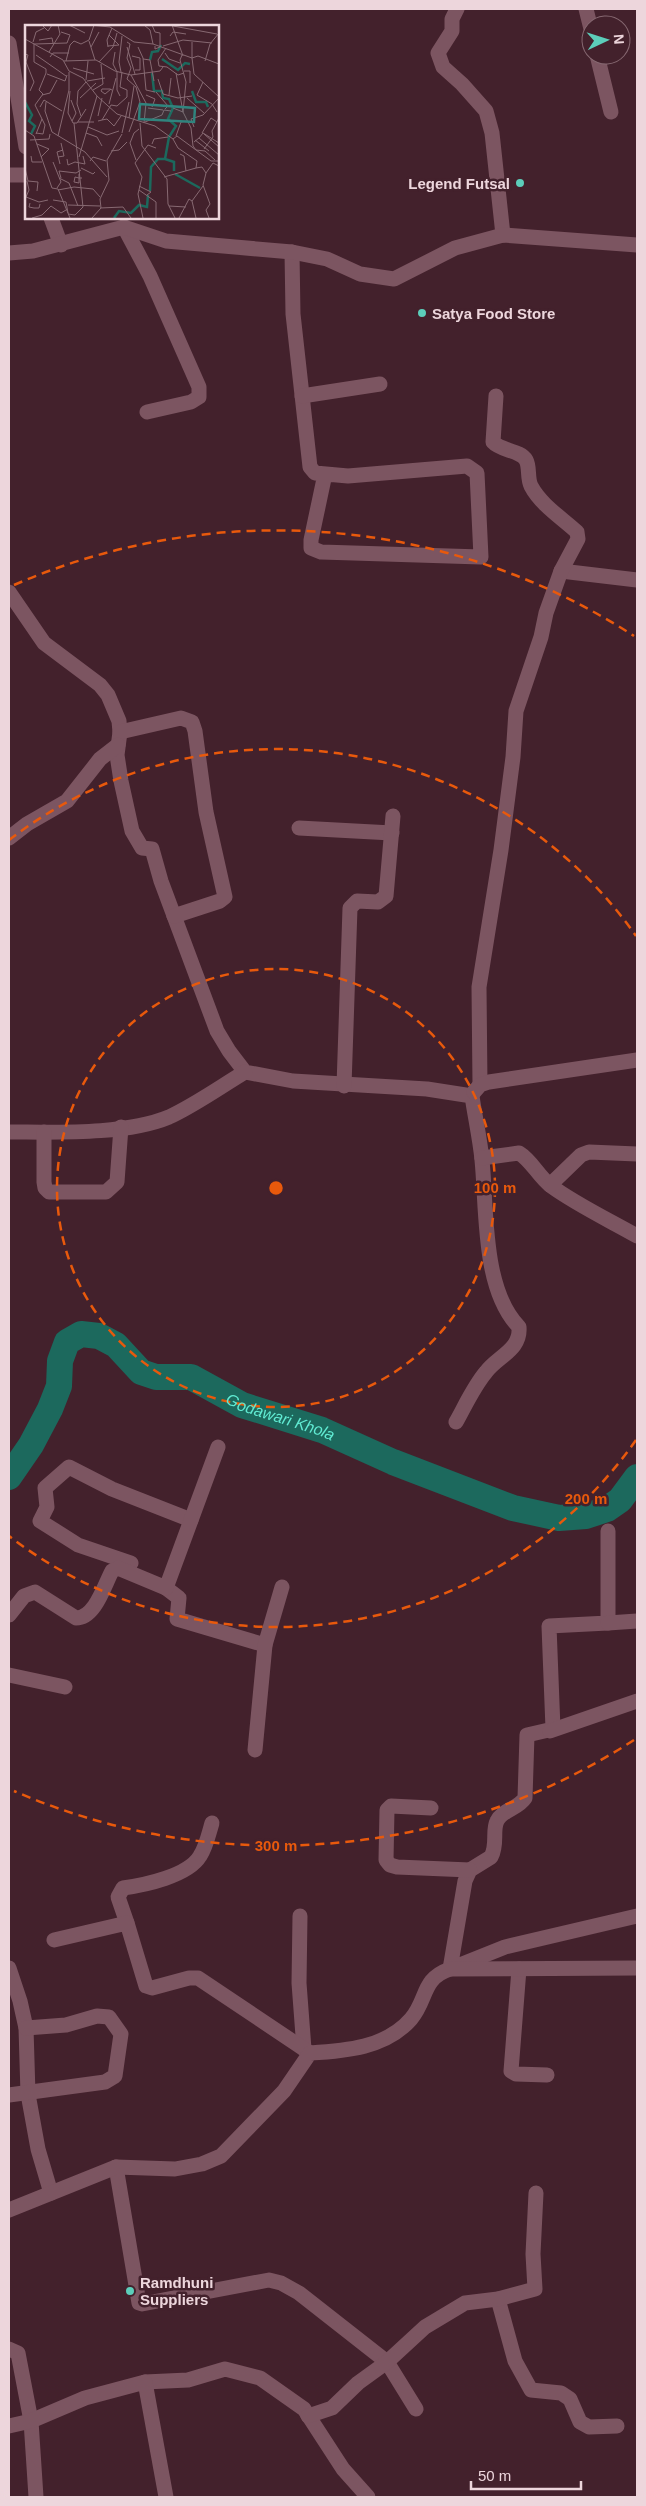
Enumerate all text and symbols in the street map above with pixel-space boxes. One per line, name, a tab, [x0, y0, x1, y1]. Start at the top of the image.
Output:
north arrow	[581, 15, 631, 65]
inset map	[25, 25, 219, 219]
text: N	[611, 33, 627, 45]
place label: Legend Futsal	[408, 175, 510, 192]
marker: Legend Futsal	[514, 177, 526, 189]
place label: Satya Food Store	[432, 305, 555, 322]
marker: Satya Food Store	[416, 307, 428, 319]
centre of rings	[267, 1179, 285, 1197]
text: 100 m	[474, 1179, 516, 1196]
water label: Godawari Khola	[223, 1389, 338, 1443]
text: 200 m	[565, 1490, 607, 1507]
text: 300 m	[255, 1837, 297, 1854]
place label: Ramdhuni Suppliers	[140, 2274, 213, 2308]
marker: Ramdhuni Suppliers	[124, 2285, 136, 2297]
scale bar	[471, 2458, 581, 2490]
text: 50 m	[478, 2467, 511, 2484]

